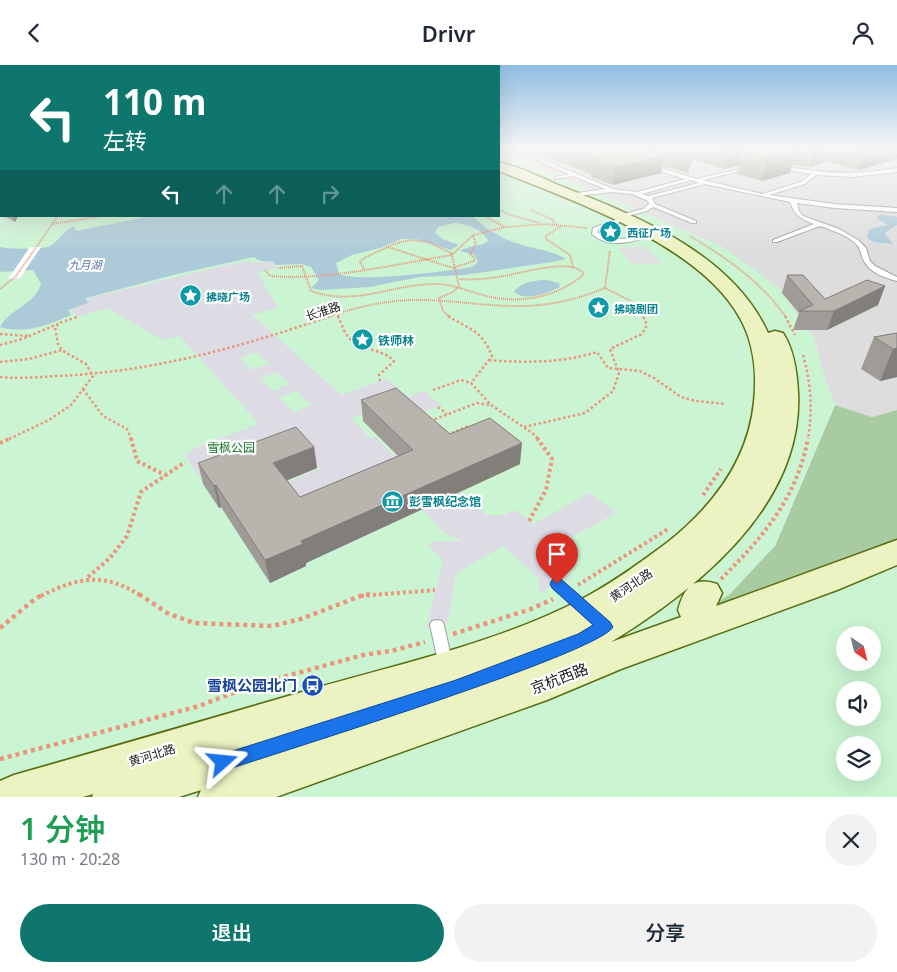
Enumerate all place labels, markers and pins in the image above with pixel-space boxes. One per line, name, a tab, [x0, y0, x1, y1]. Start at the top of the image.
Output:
place icon: 西征广场	[599, 220, 623, 244]
place label: 西征广场	[627, 225, 671, 240]
place icon: 拂晓广场	[178, 284, 202, 308]
place label: 拂晓广场	[206, 289, 250, 304]
place icon: 拂晓剧团	[586, 296, 610, 320]
place label: 拂晓剧团	[614, 301, 658, 316]
place icon: 铁师林	[350, 328, 374, 352]
place label: 铁师林	[378, 332, 414, 349]
museum icon: 彭雪枫纪念馆	[381, 489, 405, 513]
place label: 彭雪枫纪念馆	[409, 493, 481, 510]
pin	[536, 533, 578, 584]
bus stop icon: 雪枫公园北门	[301, 673, 325, 697]
place label: 雪枫公园北门	[207, 675, 297, 695]

